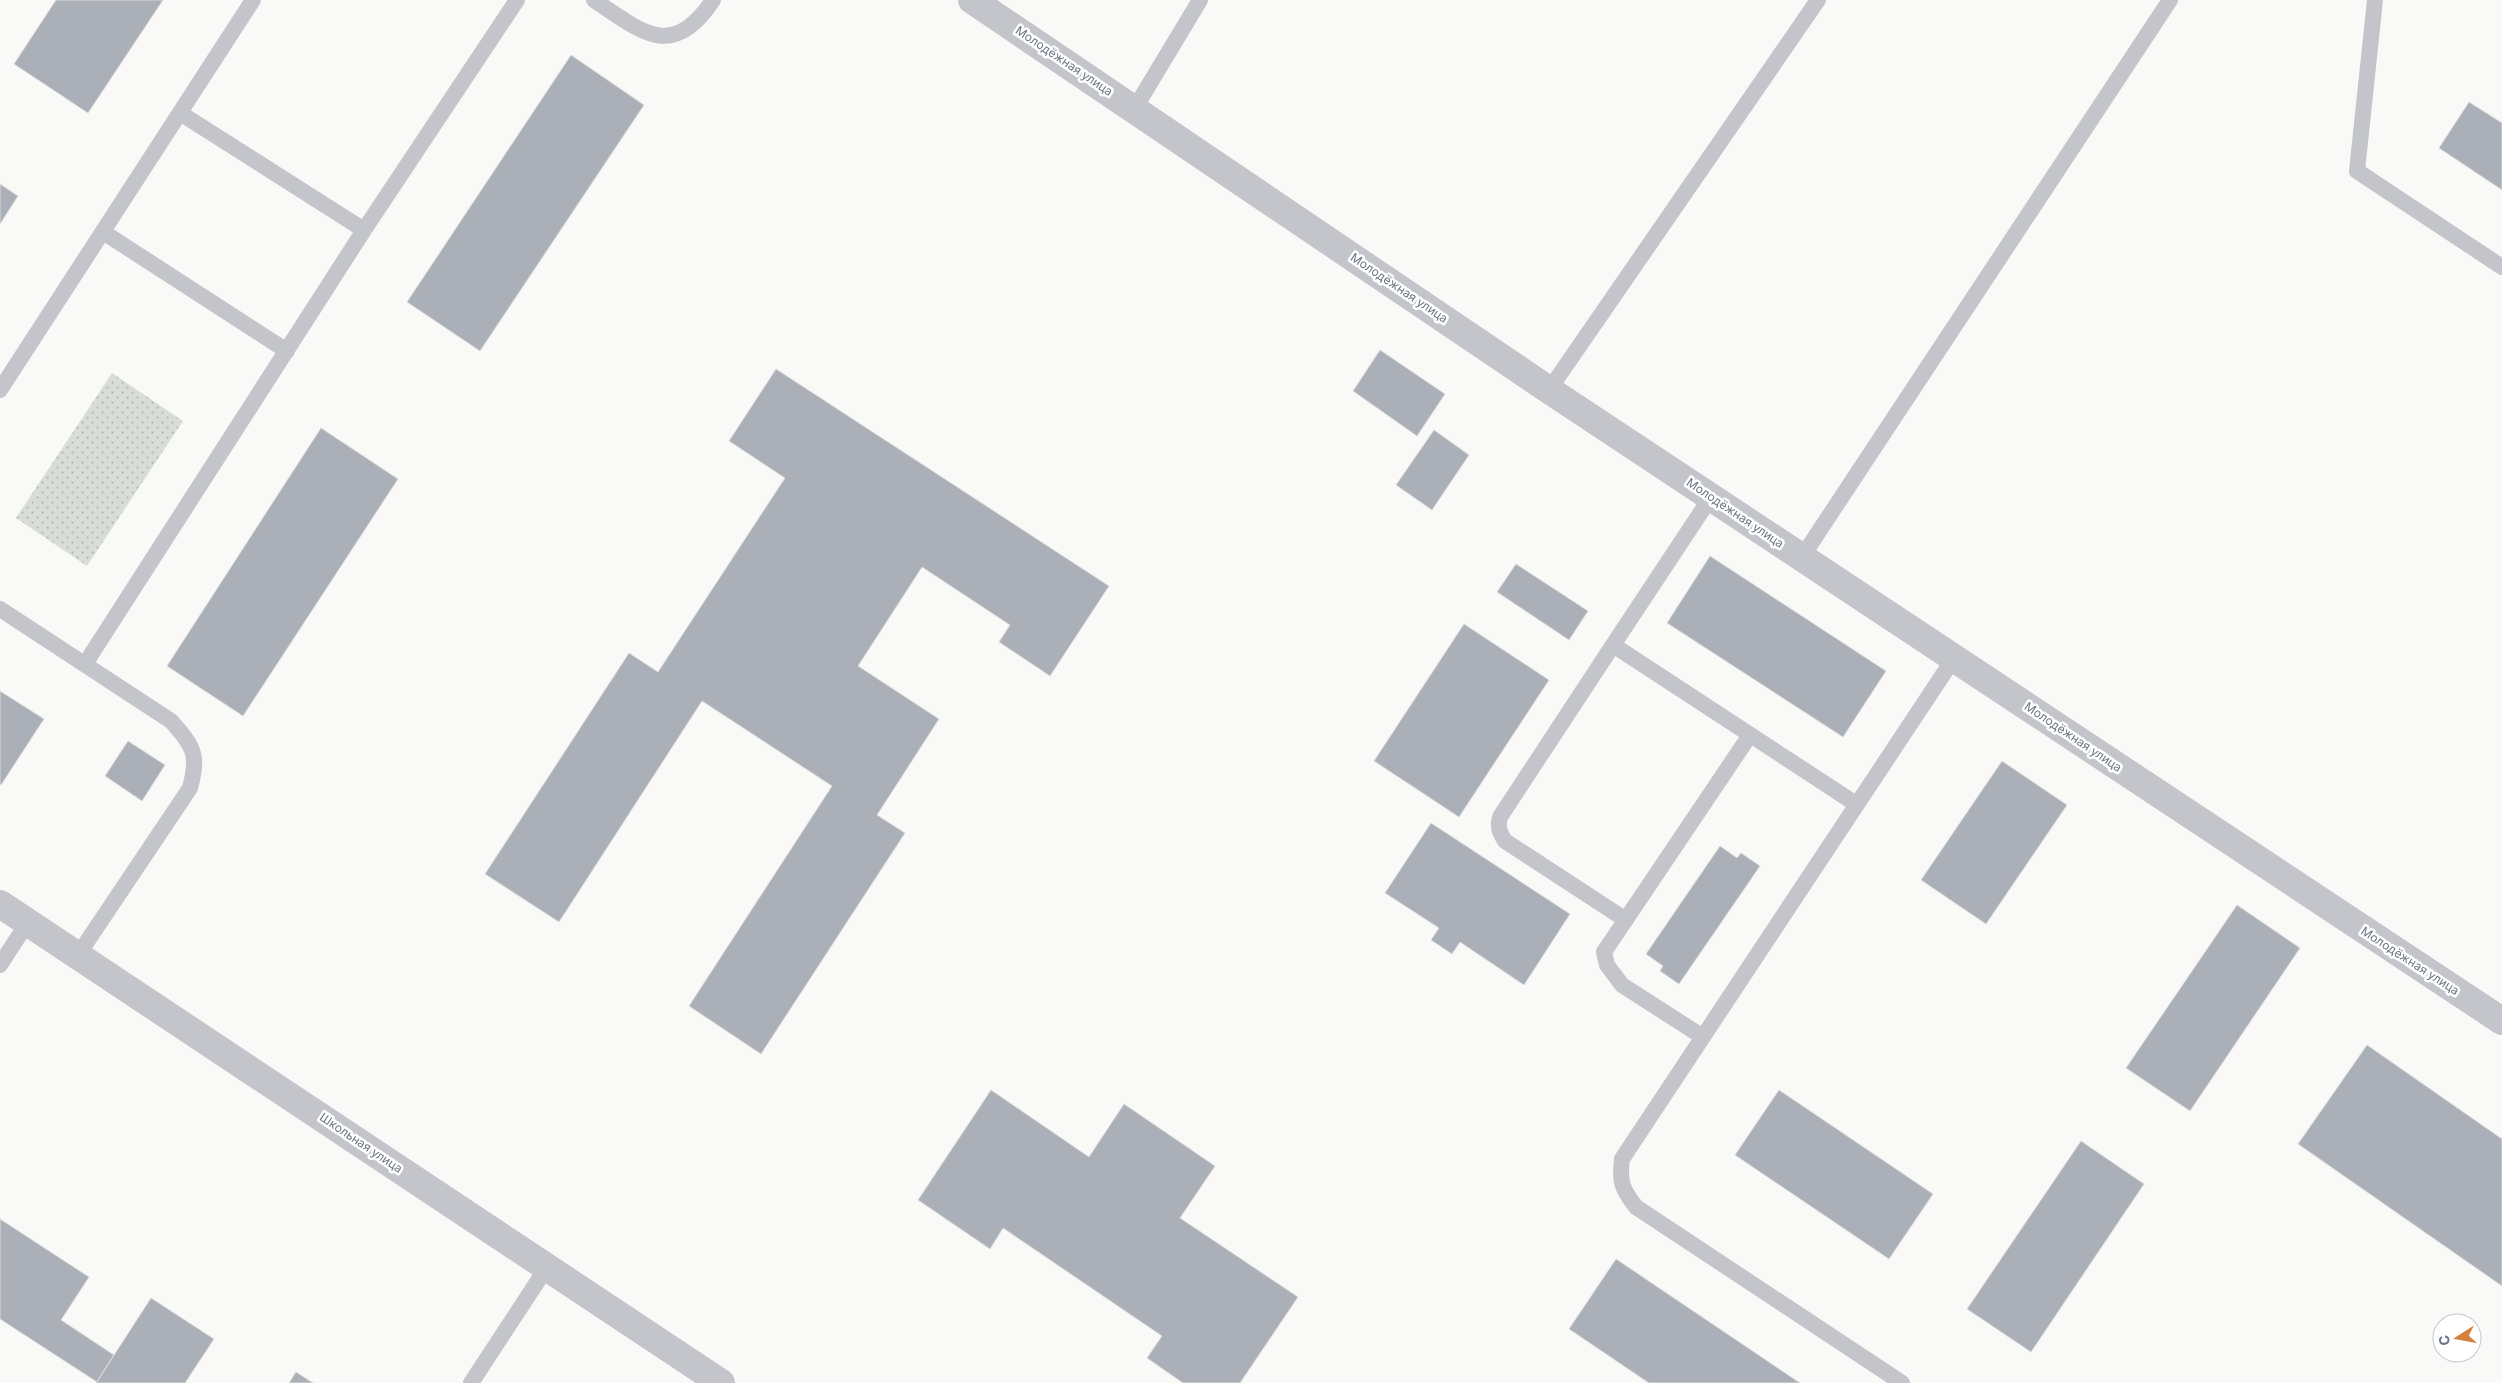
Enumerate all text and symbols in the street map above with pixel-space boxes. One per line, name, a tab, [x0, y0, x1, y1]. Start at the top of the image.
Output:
street label: Молодёжная улица	[1013, 22, 1116, 99]
street label: Молодёжная улица	[1348, 249, 1451, 326]
street label: Молодёжная улица	[1684, 474, 1787, 551]
street label: Молодёжная улица	[2022, 698, 2125, 775]
street label: Молодёжная улица	[2358, 923, 2462, 998]
street label: Школьная улица	[317, 1109, 405, 1176]
north arrow	[2432, 1313, 2482, 1363]
text: С	[2434, 1334, 2453, 1347]

